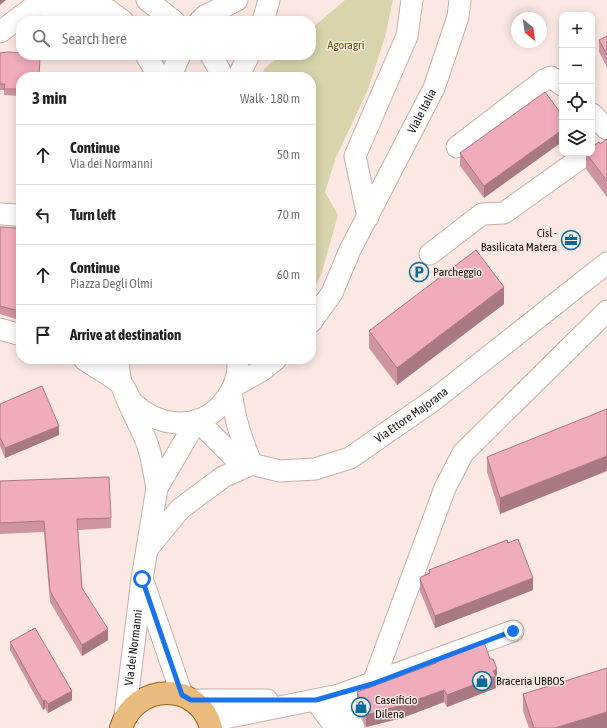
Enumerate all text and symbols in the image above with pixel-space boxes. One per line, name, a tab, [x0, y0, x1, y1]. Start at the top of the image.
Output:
north arrow	[511, 12, 547, 48]
map controls	[559, 12, 595, 156]
button: +	[559, 12, 595, 48]
search box	[16, 16, 316, 60]
icon: search	[30, 27, 52, 49]
text: Search here	[62, 30, 127, 47]
park label: Agoragri	[328, 38, 364, 52]
button: −	[559, 48, 595, 84]
button: locate	[559, 84, 595, 120]
street label: Viale Italia	[405, 86, 439, 136]
text: 3 min	[32, 88, 67, 108]
text: Walk · 180 m	[240, 91, 300, 106]
button: layers	[559, 120, 595, 156]
text: Continue	[70, 139, 120, 156]
icon: ahead	[32, 144, 54, 166]
text: 50 m	[277, 147, 300, 162]
text: Via dei Normanni	[70, 156, 153, 171]
icon: left	[32, 204, 54, 226]
text: Turn left	[70, 206, 116, 223]
text: 70 m	[277, 207, 300, 222]
place label: Cisl - Basilicata Matera	[481, 226, 557, 254]
office icon: Cisl - Basilicata Matera	[560, 229, 582, 251]
text: Continue	[70, 259, 120, 276]
parking icon: Parcheggio	[408, 261, 430, 283]
icon: ahead	[32, 264, 54, 286]
place label: Parcheggio	[433, 265, 482, 279]
text: 60 m	[277, 267, 300, 282]
text: Piazza Degli Olmi	[70, 276, 153, 291]
icon: arrive	[32, 324, 54, 346]
text: Arrive at destination	[70, 326, 181, 343]
street label: Via Ettore Majorana	[372, 384, 451, 446]
route start	[133, 570, 151, 588]
street label: Via dei Normanni	[122, 609, 145, 686]
route end	[504, 622, 522, 640]
shop icon: Braceria UBBOS	[471, 670, 493, 692]
place label: Braceria UBBOS	[496, 674, 565, 688]
place label: Caseificio Dilena	[375, 693, 418, 721]
shop icon: Caseificio Dilena	[350, 696, 372, 718]

